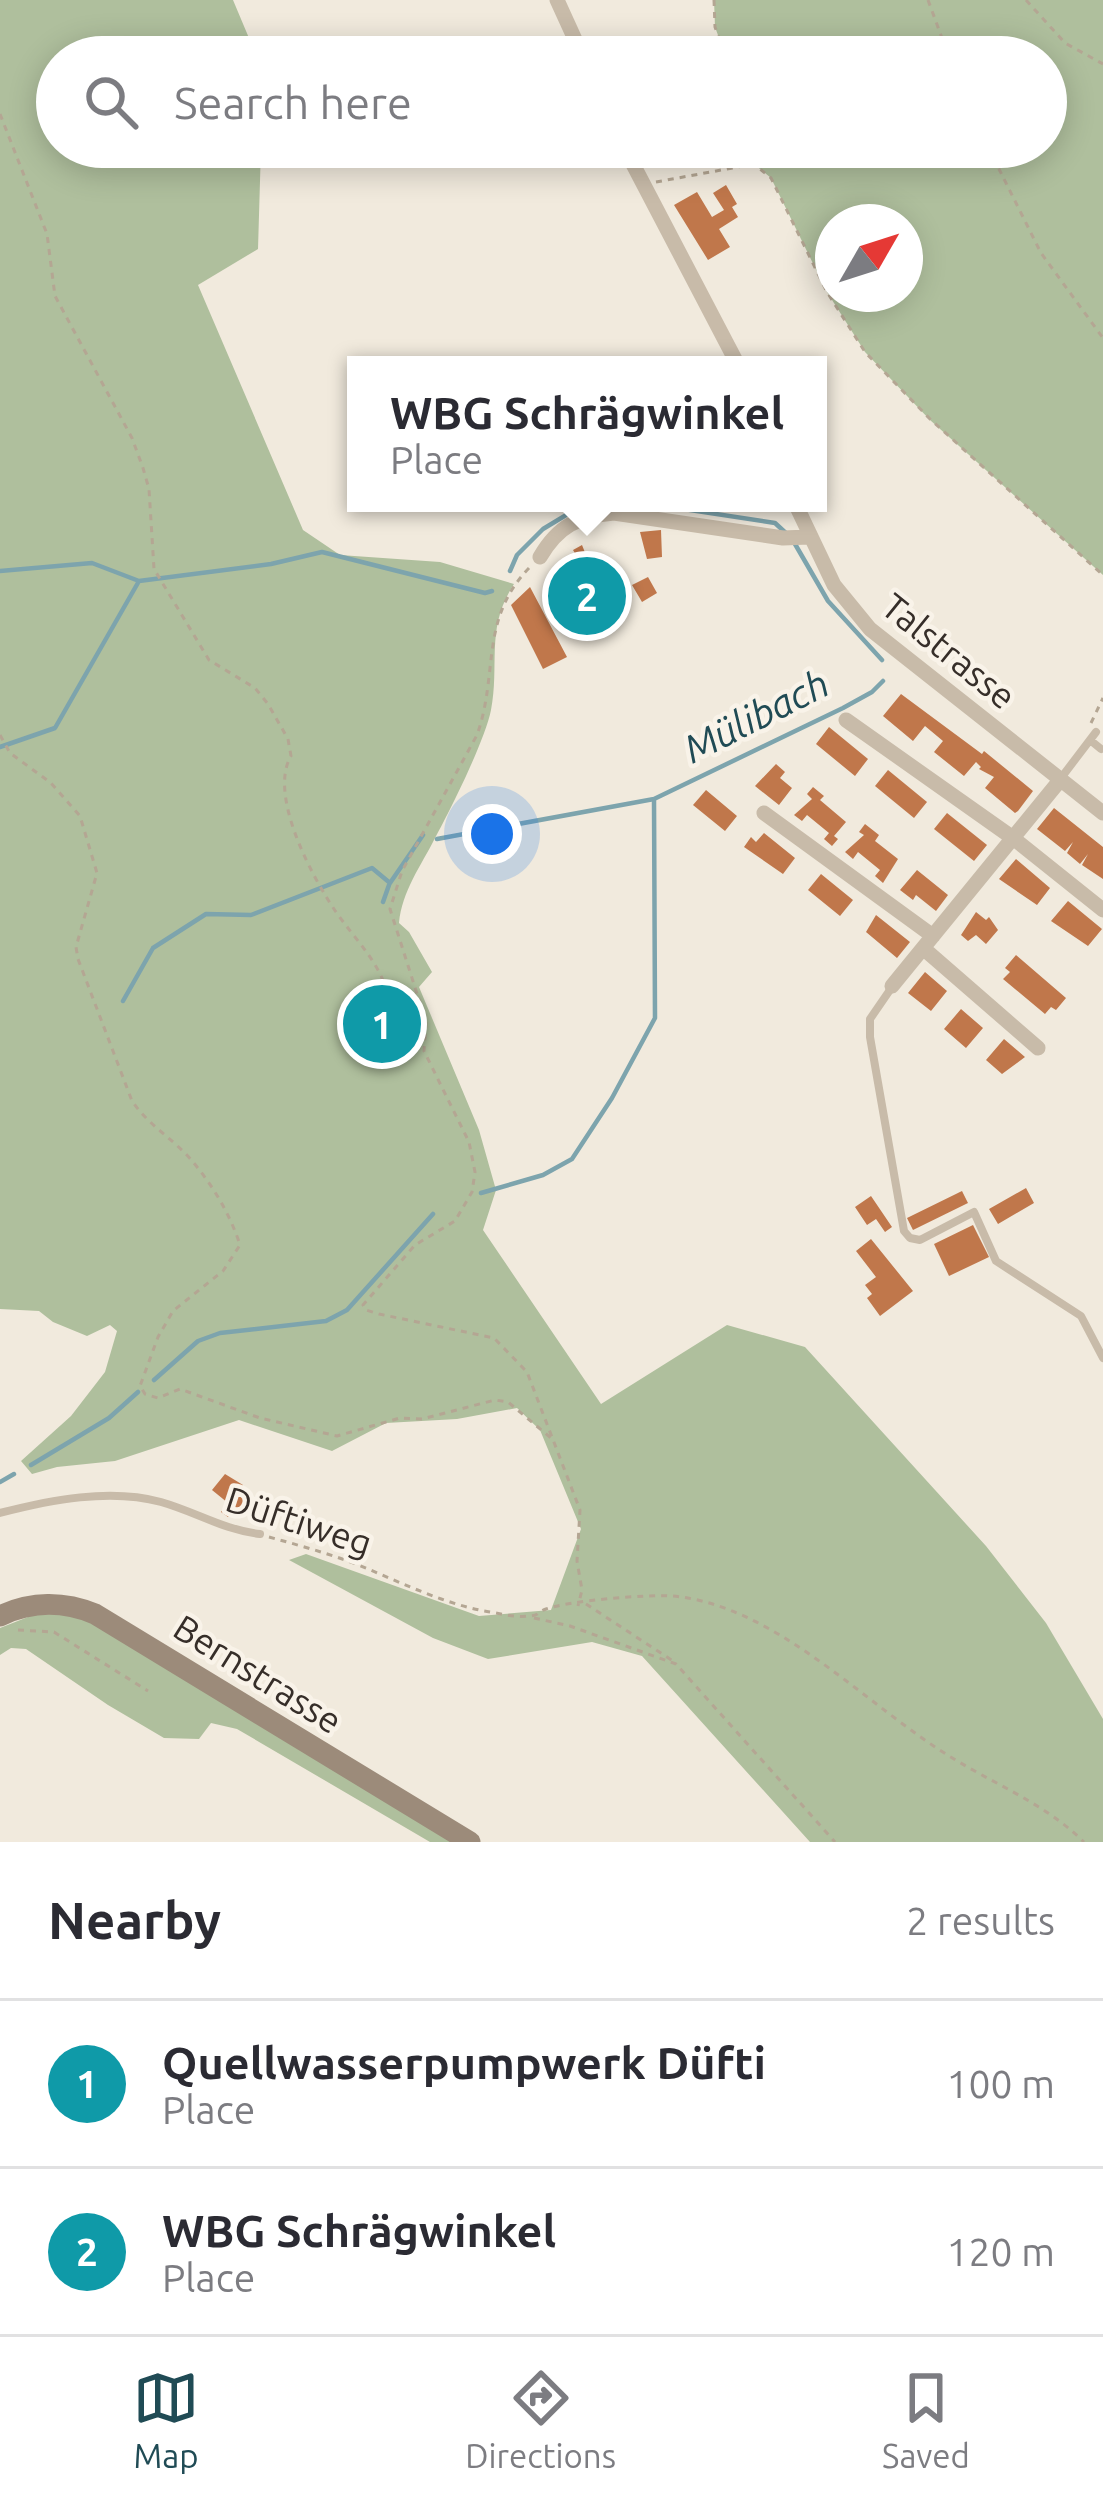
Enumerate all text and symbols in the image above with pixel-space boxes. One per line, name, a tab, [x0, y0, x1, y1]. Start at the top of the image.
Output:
search box	[36, 36, 1067, 168]
icon: search	[78, 69, 144, 135]
text: Search here	[174, 77, 412, 128]
north arrow	[815, 204, 923, 312]
popup	[347, 356, 827, 512]
text: WBG Schrägwinkel	[390, 387, 784, 438]
text: Place	[390, 438, 483, 481]
pin: 2	[548, 551, 626, 641]
street label: Talstrasse	[874, 584, 1024, 717]
water label: Mülibach	[676, 661, 835, 770]
your location	[462, 804, 522, 864]
pin: 1	[343, 979, 421, 1069]
street label: Düftiweg	[221, 1478, 377, 1563]
street label: Bernstrasse	[167, 1606, 350, 1741]
text: Nearby	[48, 1891, 221, 1949]
text: 2 results	[906, 1899, 1055, 1942]
text: Quellwasserpumpwerk Düfti	[162, 2037, 766, 2088]
text: 1	[76, 2062, 98, 2105]
text: 100 m	[946, 2062, 1055, 2105]
text: Place	[162, 2088, 255, 2131]
text: WBG Schrägwinkel	[162, 2205, 556, 2256]
text: 2	[76, 2230, 98, 2273]
text: 120 m	[946, 2230, 1055, 2273]
text: Place	[162, 2256, 255, 2299]
tab: Map	[133, 2365, 199, 2474]
tab: Directions	[465, 2365, 616, 2474]
tab: Saved	[882, 2365, 970, 2474]

